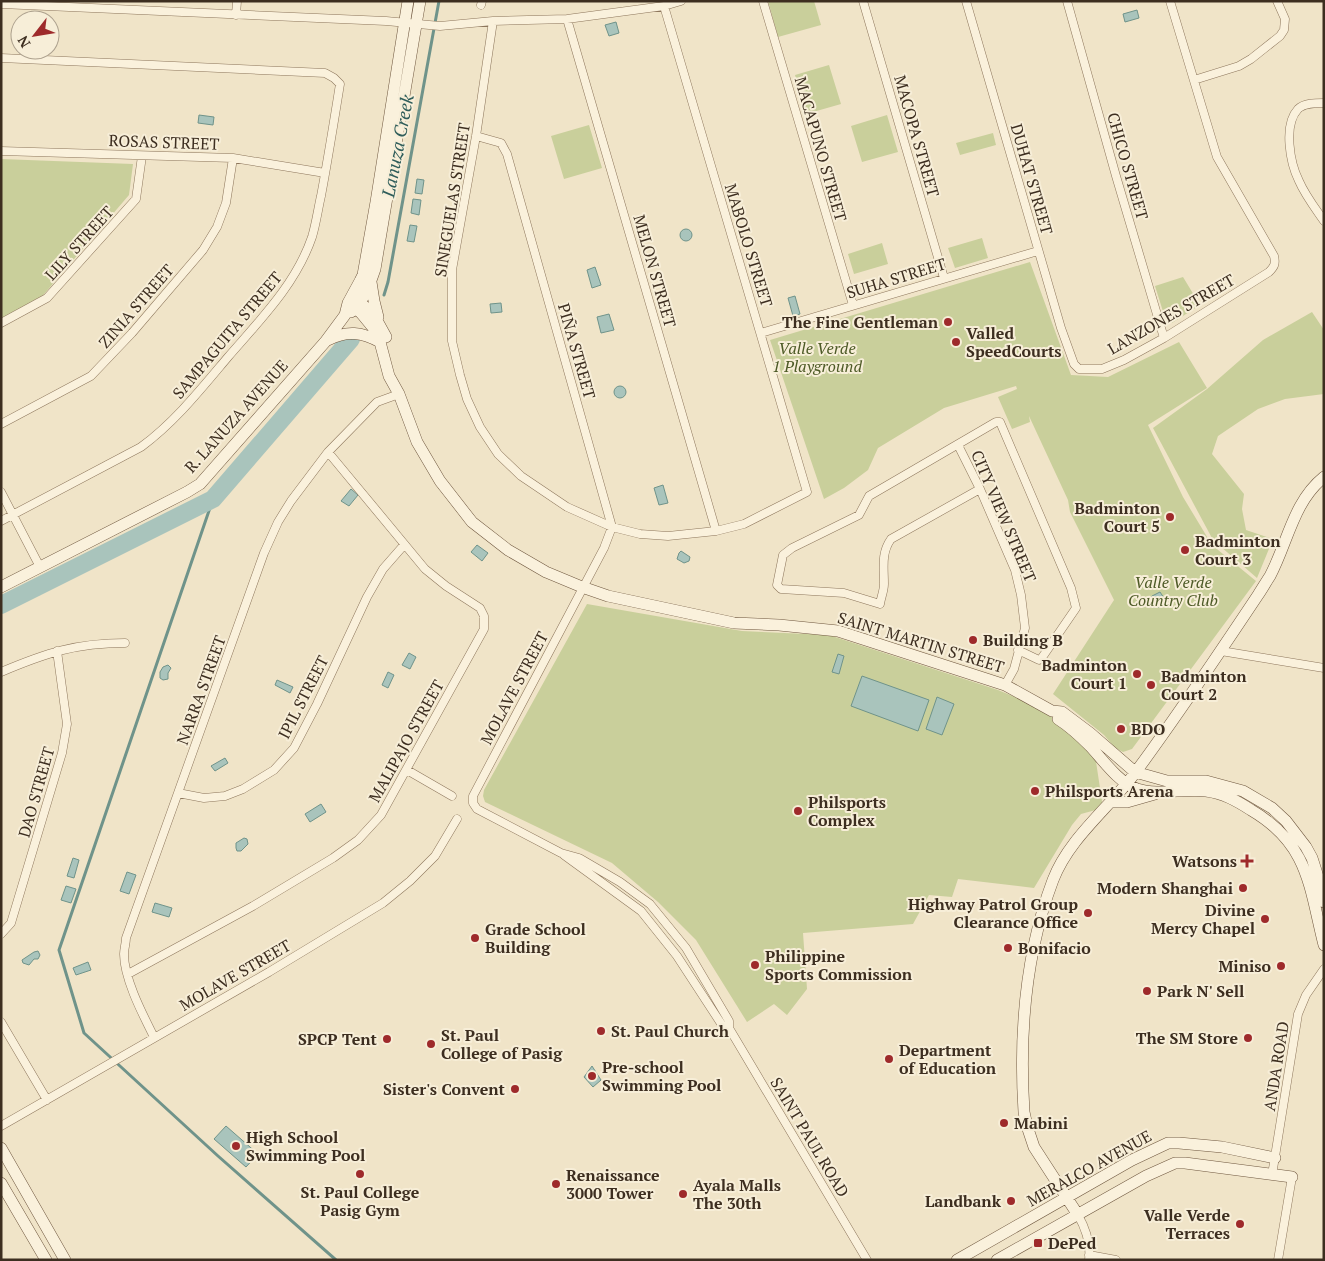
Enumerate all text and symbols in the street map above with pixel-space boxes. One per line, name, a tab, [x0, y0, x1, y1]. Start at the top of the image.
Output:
north arrow	[10, 10, 60, 60]
text: N	[12, 32, 34, 51]
street label: MACOPA STREET	[889, 73, 945, 200]
street label: MACAPUNO STREET	[790, 74, 852, 224]
water label: Lanuza Creek	[375, 92, 419, 200]
street label: CHICO STREET	[1102, 110, 1154, 222]
street label: SINEGUELAS STREET	[429, 121, 475, 279]
street label: DUHAT STREET	[1006, 121, 1058, 237]
street label: ROSAS STREET	[108, 129, 220, 155]
street label: MABOLO STREET	[720, 181, 778, 309]
street label: LILY STREET	[40, 201, 118, 285]
street label: MELON STREET	[628, 212, 682, 330]
street label: SUHA STREET	[844, 252, 948, 304]
street label: ZINIA STREET	[93, 259, 179, 353]
street label: SAMPAGUITA STREET	[167, 267, 287, 403]
street label: LANZONES STREET	[1103, 269, 1239, 359]
street label: PIÑA STREET	[553, 301, 601, 402]
place label: The Fine Gentleman	[782, 311, 939, 333]
marker: The Fine Gentleman	[942, 316, 954, 328]
place label: Valled SpeedCourts	[966, 322, 1062, 362]
marker: Valled SpeedCourts	[950, 336, 962, 348]
park label: Valle Verde 1 Playground	[772, 337, 862, 377]
street label: R. LANUZA AVENUE	[179, 355, 293, 477]
street label: CITY VIEW STREET	[966, 447, 1042, 586]
place label: Badminton Court 5	[1075, 497, 1161, 537]
marker: Badminton Court 5	[1164, 511, 1176, 523]
place label: Badminton Court 3	[1195, 530, 1281, 570]
marker: Badminton Court 3	[1179, 544, 1191, 556]
park label: Valle Verde Country Club	[1128, 571, 1218, 611]
street label: SAINT MARTIN STREET	[835, 606, 1007, 678]
street label: MOLAVE STREET	[475, 628, 553, 748]
place label: Building B	[983, 629, 1063, 651]
street label: NARRA STREET	[171, 632, 231, 748]
marker: Building B	[967, 634, 979, 646]
street label: IPIL STREET	[273, 652, 333, 742]
place label: Badminton Court 1	[1042, 654, 1128, 694]
place label: Badminton Court 2	[1161, 665, 1247, 705]
marker: Badminton Court 1	[1131, 668, 1143, 680]
street label: MALIPAJO STREET	[363, 676, 449, 806]
marker: Badminton Court 2	[1145, 679, 1157, 691]
place label: BDO	[1131, 718, 1165, 740]
marker: BDO	[1115, 723, 1127, 735]
street label: DAO STREET	[13, 744, 59, 840]
place label: Philsports Arena	[1045, 780, 1174, 802]
marker: Philsports Arena	[1029, 785, 1041, 797]
place label: Philsports Complex	[808, 791, 886, 831]
marker: Philsports Complex	[792, 805, 804, 817]
place label: Watsons	[1172, 850, 1237, 872]
marker: Watsons	[1241, 855, 1253, 867]
place label: Modern Shanghai	[1097, 877, 1233, 899]
marker: Modern Shanghai	[1237, 882, 1249, 894]
place label: Highway Patrol Group Clearance Office	[908, 893, 1078, 933]
place label: Divine Mercy Chapel	[1151, 899, 1255, 939]
marker: Highway Patrol Group Clearance Office	[1082, 907, 1094, 919]
marker: Divine Mercy Chapel	[1259, 913, 1271, 925]
place label: Grade School Building	[485, 918, 586, 958]
marker: Grade School Building	[469, 932, 481, 944]
street label: MOLAVE STREET	[175, 934, 295, 1016]
place label: Bonifacio	[1018, 937, 1091, 959]
marker: Bonifacio	[1002, 942, 1014, 954]
place label: Philippine Sports Commission	[765, 945, 913, 985]
place label: Miniso	[1218, 955, 1271, 977]
marker: Philippine Sports Commission	[749, 959, 761, 971]
marker: Miniso	[1275, 960, 1287, 972]
place label: Park N' Sell	[1157, 980, 1244, 1002]
marker: Park N' Sell	[1141, 985, 1153, 997]
place label: St. Paul Church	[611, 1020, 730, 1042]
street label: ANDA ROAD	[1258, 1020, 1294, 1112]
place label: St. Paul College of Pasig	[441, 1024, 563, 1064]
marker: St. Paul Church	[595, 1025, 607, 1037]
place label: The SM Store	[1136, 1027, 1238, 1049]
place label: SPCP Tent	[298, 1028, 378, 1050]
marker: The SM Store	[1242, 1032, 1254, 1044]
marker: SPCP Tent	[381, 1033, 393, 1045]
marker: St. Paul College of Pasig	[425, 1038, 437, 1050]
place label: Department of Education	[899, 1039, 997, 1079]
marker: Department of Education	[883, 1053, 895, 1065]
place label: Pre-school Swimming Pool	[602, 1056, 721, 1096]
marker: Pre-school Swimming Pool	[586, 1070, 598, 1082]
street label: SAINT PAUL ROAD	[765, 1073, 855, 1201]
place label: Sister's Convent	[383, 1078, 506, 1100]
marker: Sister's Convent	[509, 1083, 521, 1095]
place label: Mabini	[1014, 1112, 1068, 1134]
marker: Mabini	[998, 1117, 1010, 1129]
street label: MERALCO AVENUE	[1023, 1125, 1155, 1211]
place label: High School Swimming Pool	[246, 1126, 365, 1166]
marker: High School Swimming Pool	[230, 1140, 242, 1152]
place label: Renaissance 3000 Tower	[566, 1164, 660, 1204]
marker: St. Paul College Pasig Gym	[354, 1168, 366, 1180]
place label: Ayala Malls The 30th	[693, 1174, 781, 1214]
marker: Renaissance 3000 Tower	[550, 1178, 562, 1190]
place label: St. Paul College Pasig Gym	[301, 1181, 420, 1221]
marker: Ayala Malls The 30th	[677, 1188, 689, 1200]
place label: Landbank	[925, 1190, 1002, 1212]
marker: Landbank	[1005, 1195, 1017, 1207]
place label: Valle Verde Terraces	[1144, 1204, 1230, 1244]
marker: Valle Verde Terraces	[1234, 1218, 1246, 1230]
place label: DePed	[1048, 1232, 1097, 1254]
marker: DePed	[1032, 1237, 1044, 1249]

